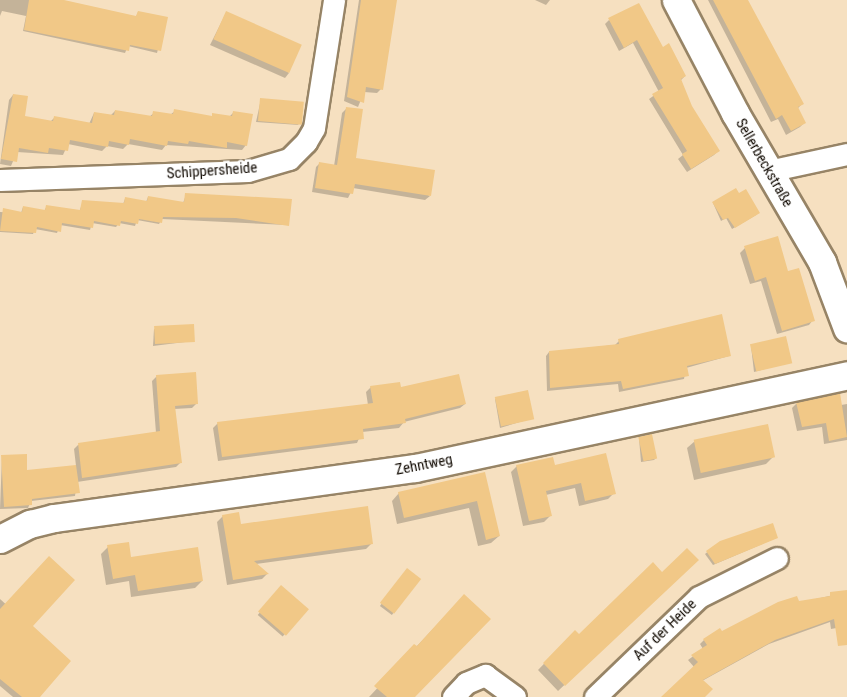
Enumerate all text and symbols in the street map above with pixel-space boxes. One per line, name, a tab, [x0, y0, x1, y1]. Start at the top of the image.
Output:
street label: Sellerbeckstraße	[731, 116, 797, 210]
street label: Schippersheide	[166, 159, 258, 183]
street label: Zehntweg	[394, 451, 454, 479]
street label: Auf der Heide	[630, 595, 700, 665]

